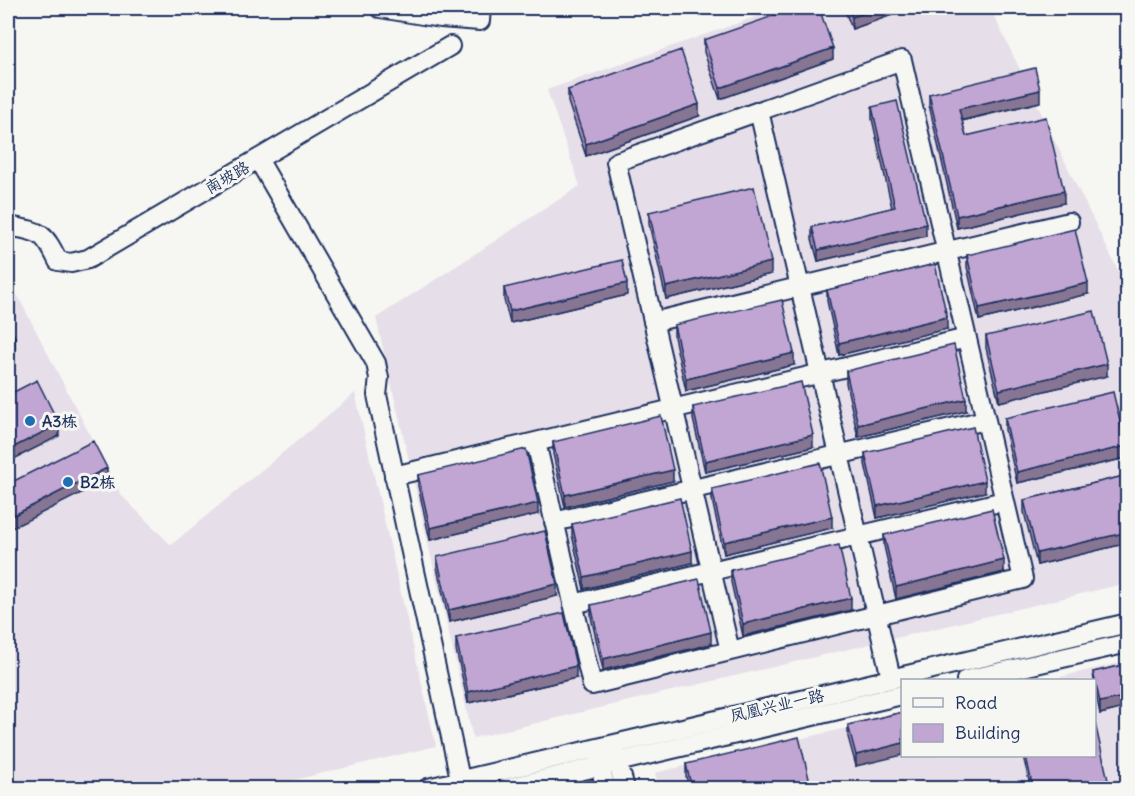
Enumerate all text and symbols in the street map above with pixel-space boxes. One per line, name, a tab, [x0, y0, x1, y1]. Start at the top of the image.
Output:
street label: 南坡路	[201, 156, 253, 198]
place label: A3栋	[42, 411, 77, 431]
marker: A3栋	[23, 414, 37, 428]
place label: B2栋	[80, 472, 115, 492]
marker: B2栋	[61, 475, 75, 489]
legend	[901, 679, 1096, 757]
street label: 凤凰兴业一路	[728, 684, 826, 726]
text: Road	[955, 691, 998, 714]
text: Building	[955, 721, 1020, 744]

